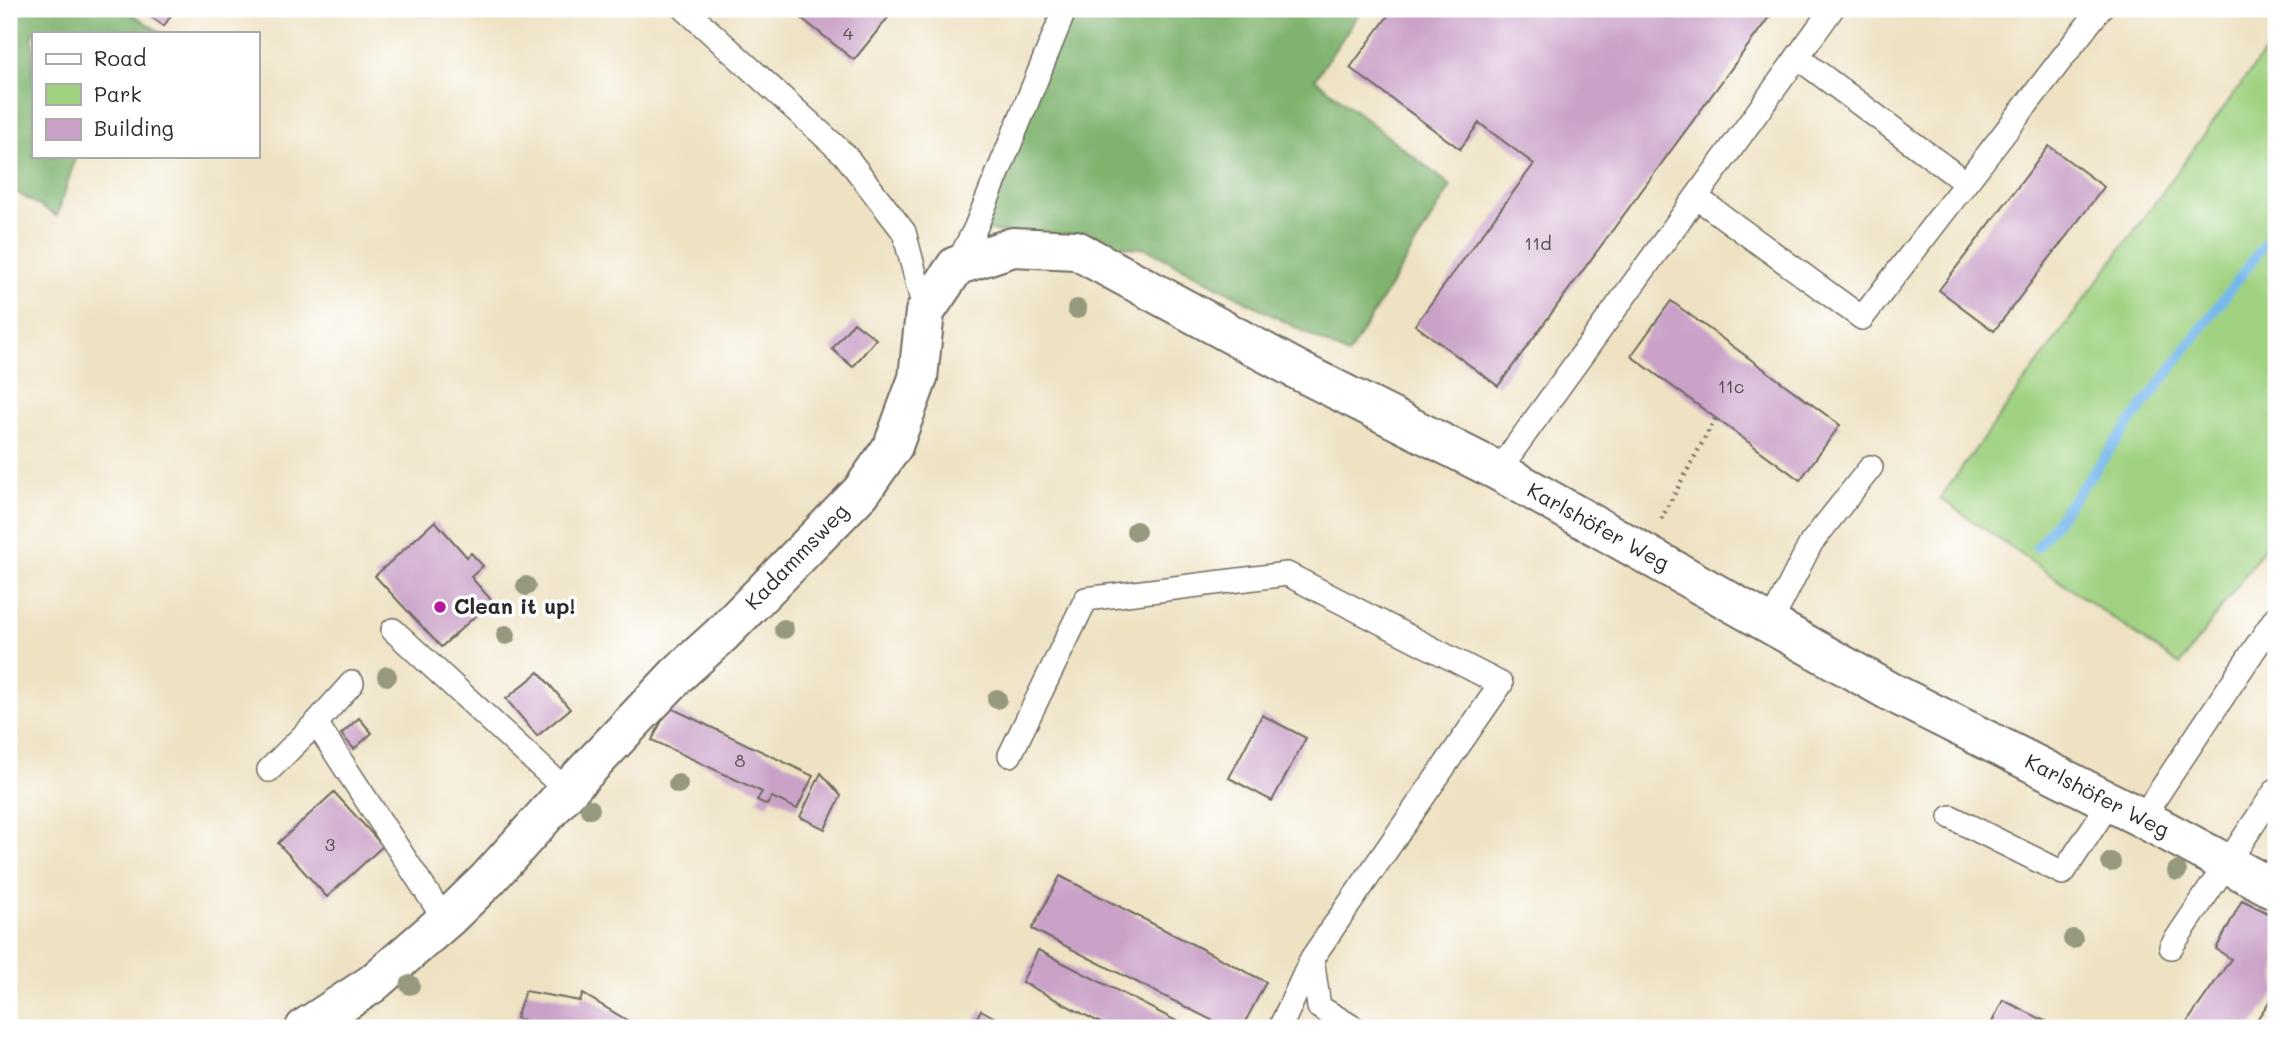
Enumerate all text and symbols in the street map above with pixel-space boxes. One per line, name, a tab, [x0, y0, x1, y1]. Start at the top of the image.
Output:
house number: 4	[843, 21, 854, 45]
legend	[32, 32, 259, 158]
text: Road	[94, 44, 146, 71]
text: Park	[94, 80, 142, 107]
text: Building	[94, 114, 174, 141]
house number: 11d	[1524, 231, 1552, 255]
house number: 11c	[1718, 374, 1744, 398]
street label: Karlshöfer Weg	[1523, 476, 1674, 576]
street label: Kadammsweg	[738, 497, 853, 615]
place label: Clean it up!	[454, 592, 575, 619]
marker: Clean it up!	[432, 599, 448, 615]
street label: Karlshöfer Weg	[2021, 747, 2174, 843]
house number: 8	[735, 748, 746, 772]
house number: 3	[325, 832, 335, 856]

